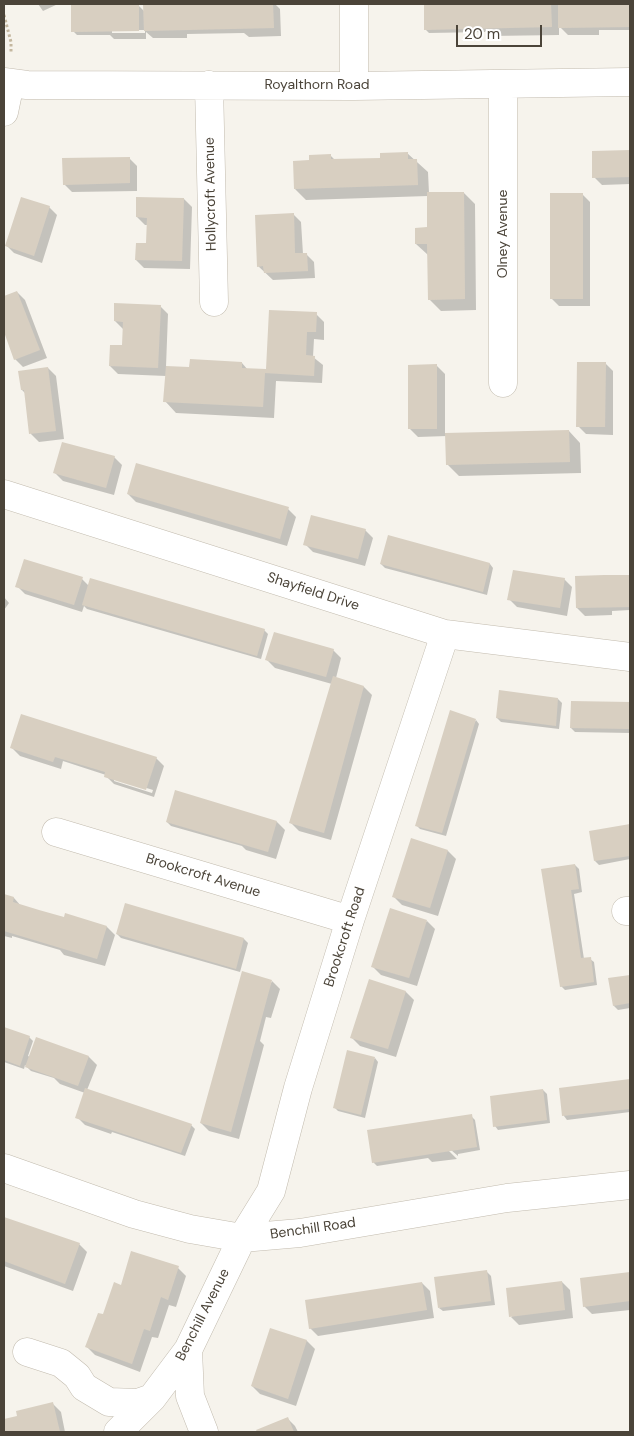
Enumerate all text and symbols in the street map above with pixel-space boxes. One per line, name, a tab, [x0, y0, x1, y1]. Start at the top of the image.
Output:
scale bar	[459, 15, 545, 47]
text: 20 m	[464, 24, 500, 44]
street label: Royalthorn Road	[264, 77, 370, 93]
street label: Hollycroft Avenue	[202, 137, 220, 251]
street label: Olney Avenue	[495, 190, 511, 278]
street label: Shayfield Drive	[265, 569, 361, 615]
street label: Brookcroft Avenue	[144, 851, 262, 901]
street label: Brookcroft Road	[321, 885, 369, 989]
street label: Benchill Road	[269, 1215, 357, 1243]
street label: Benchill Avenue	[173, 1266, 233, 1364]

